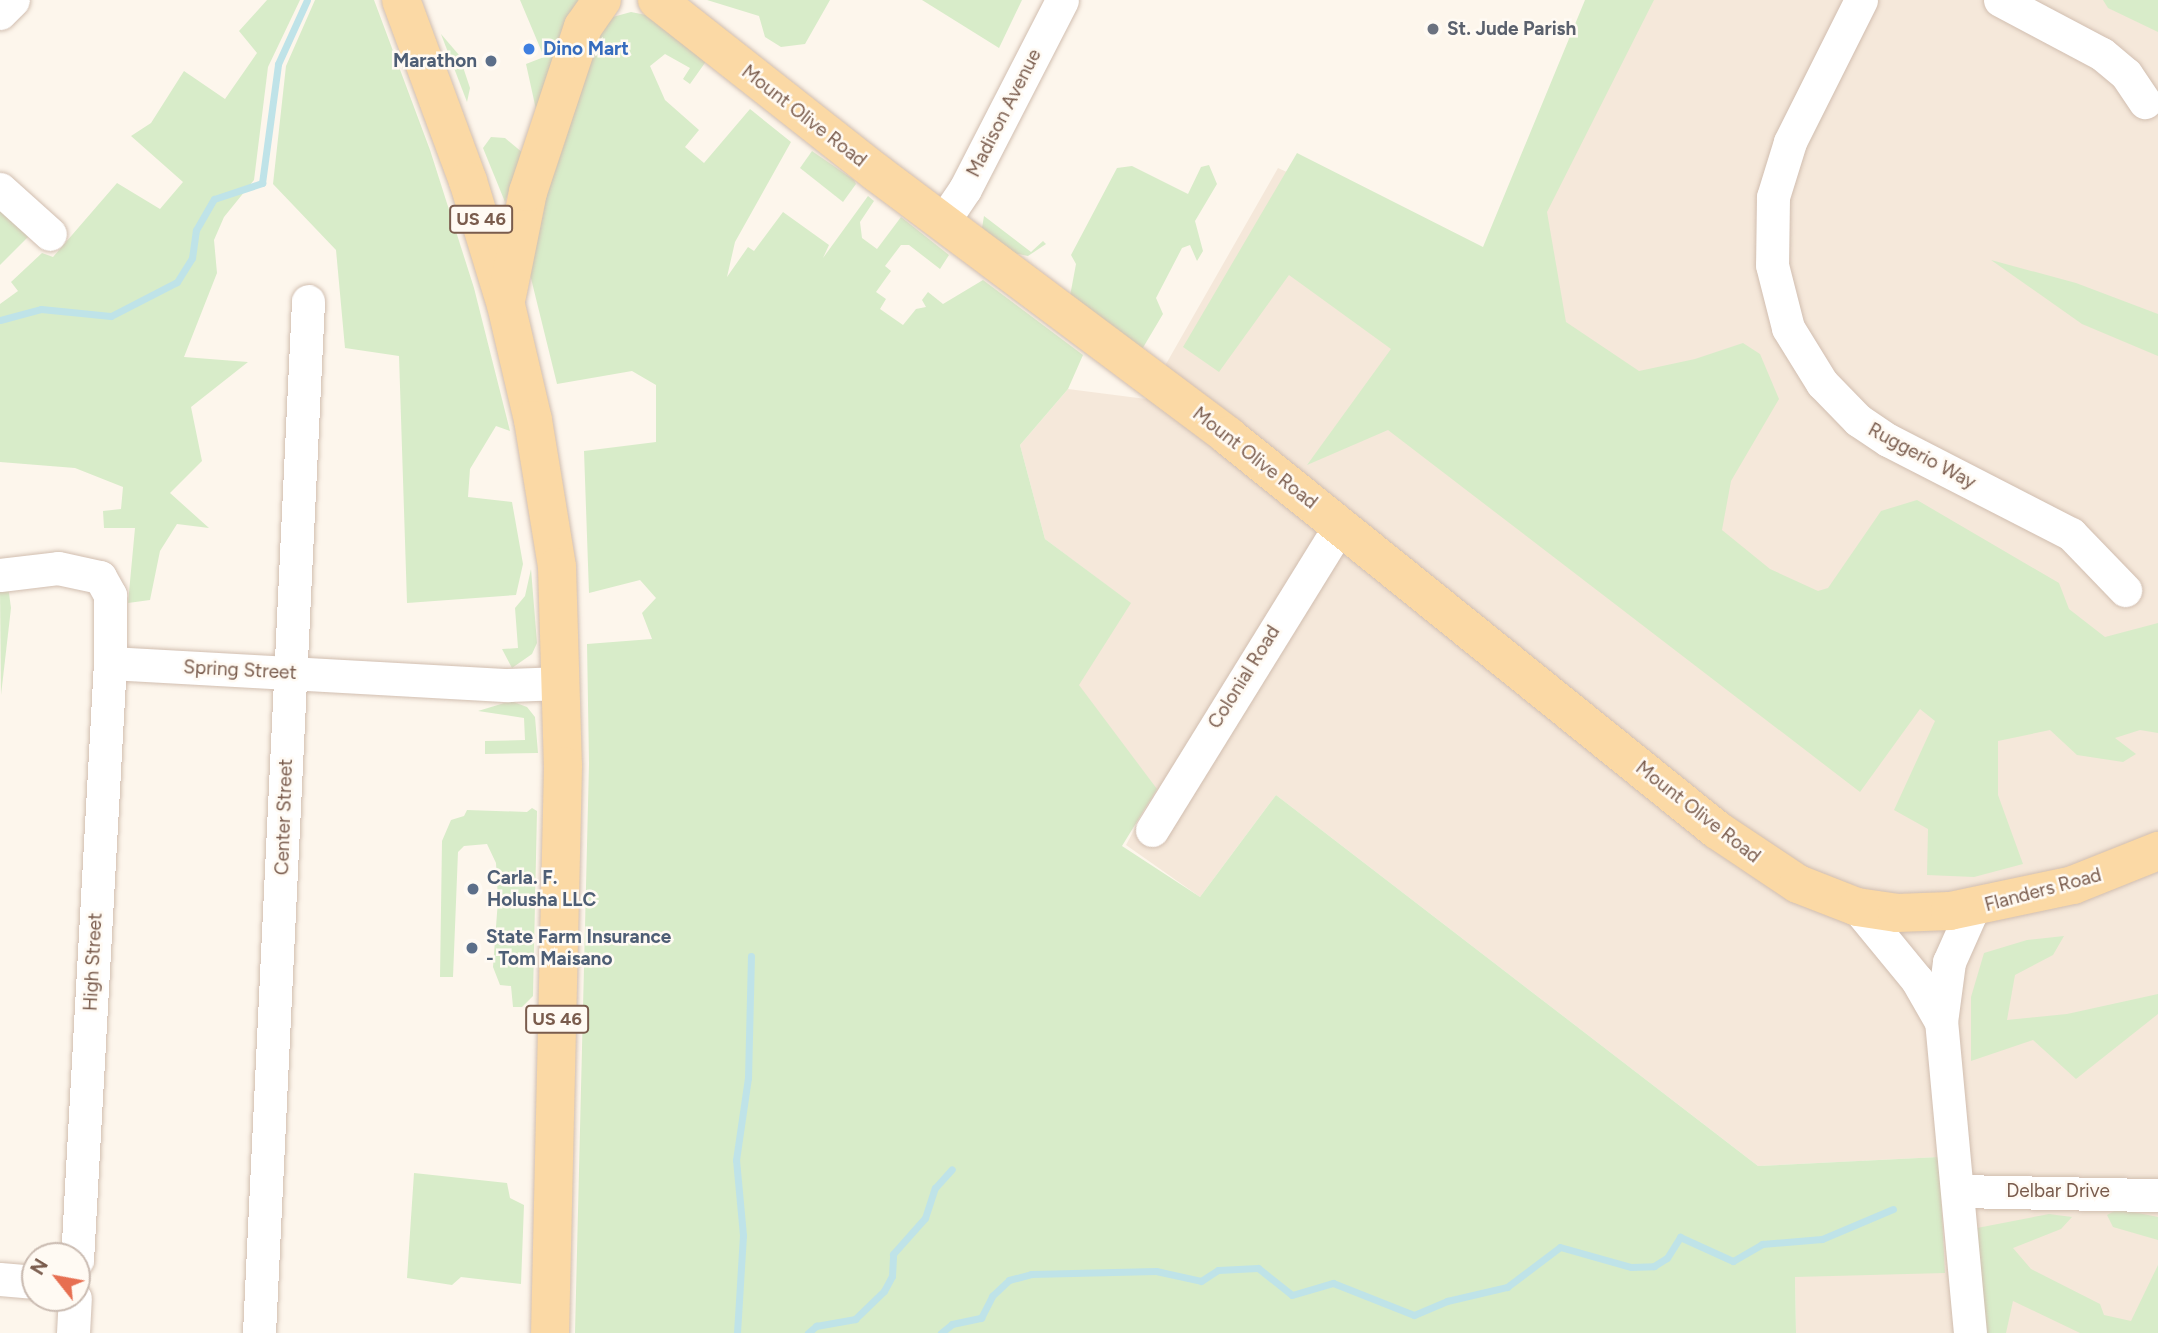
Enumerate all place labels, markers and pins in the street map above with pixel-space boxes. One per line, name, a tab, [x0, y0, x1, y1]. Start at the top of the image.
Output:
place label: St. Jude Parish	[1447, 18, 1576, 40]
marker: St. Jude Parish	[1425, 21, 1441, 37]
place label: Dino Mart	[543, 38, 629, 60]
marker: Dino Mart	[521, 41, 537, 57]
place label: Marathon	[393, 50, 477, 72]
marker: Marathon	[483, 53, 499, 69]
place label: Carla. F. Holusha LLC	[487, 867, 596, 911]
marker: Carla. F. Holusha LLC	[465, 881, 481, 897]
place label: State Farm Insurance - Tom Maisano	[486, 926, 671, 970]
marker: State Farm Insurance - Tom Maisano	[464, 940, 480, 956]

